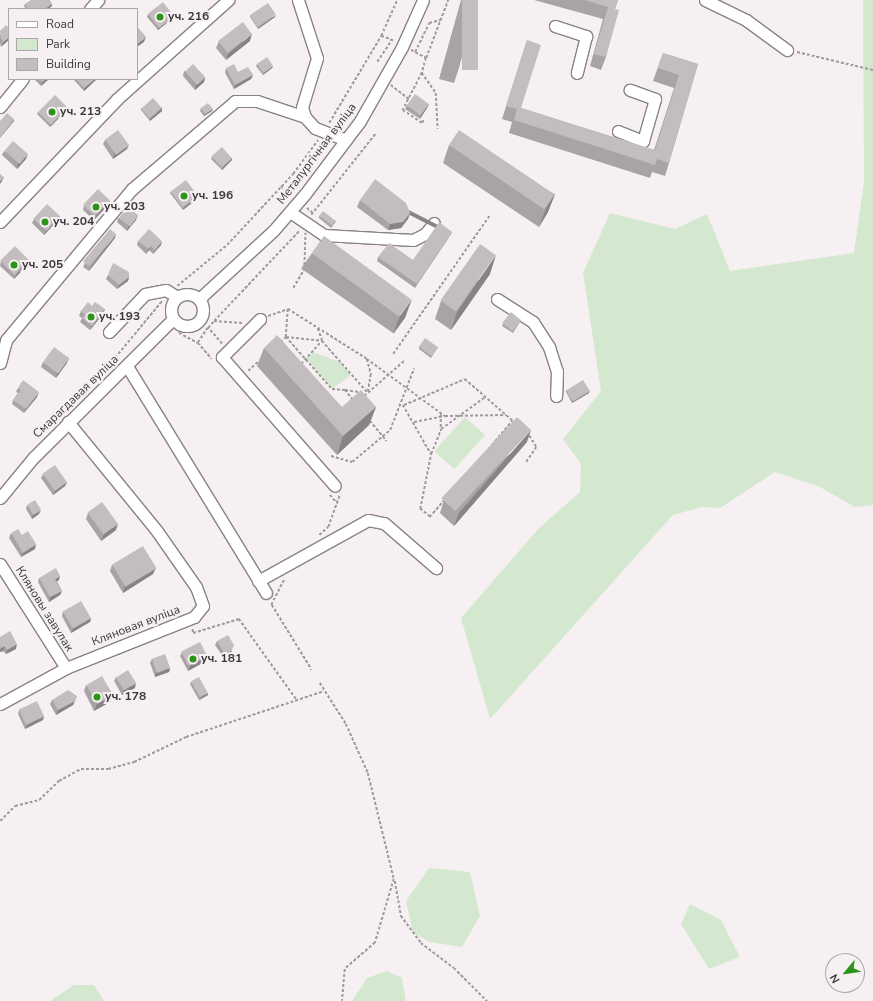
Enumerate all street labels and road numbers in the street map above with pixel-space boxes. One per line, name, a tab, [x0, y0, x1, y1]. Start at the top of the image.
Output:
street label: Металургічная вуліца	[274, 101, 360, 207]
street label: Смарагдавая вуліца	[30, 352, 122, 442]
street label: Кляновы завулак	[12, 564, 76, 654]
street label: Кляновая вуліца	[90, 603, 182, 649]

